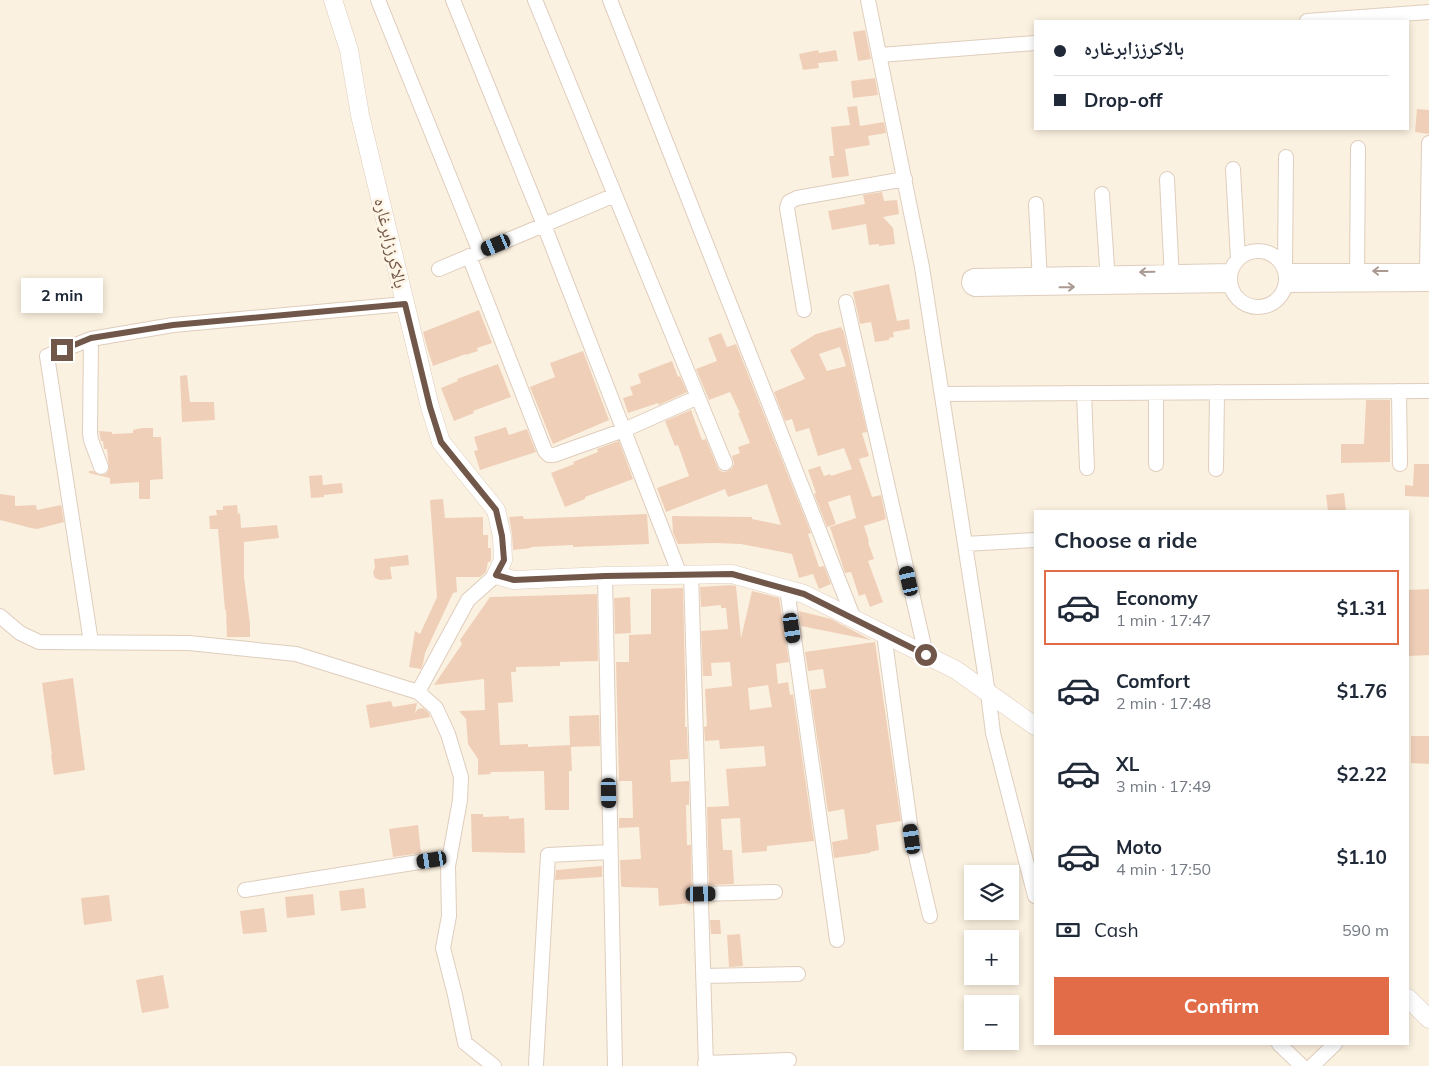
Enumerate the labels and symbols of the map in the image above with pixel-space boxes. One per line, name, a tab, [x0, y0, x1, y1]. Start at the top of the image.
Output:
street label: بالاکرززابرغاره	[369, 196, 413, 290]
car	[479, 232, 512, 258]
one-way arrow	[1373, 266, 1389, 276]
one-way arrow	[1139, 268, 1155, 277]
callout: 2 min	[21, 278, 103, 312]
one-way arrow	[1059, 283, 1075, 292]
route end	[51, 339, 73, 361]
car	[898, 565, 919, 597]
car	[782, 612, 801, 644]
route start	[915, 644, 937, 666]
car	[601, 778, 616, 808]
car	[902, 823, 921, 855]
car	[416, 850, 447, 870]
car	[685, 886, 716, 902]

